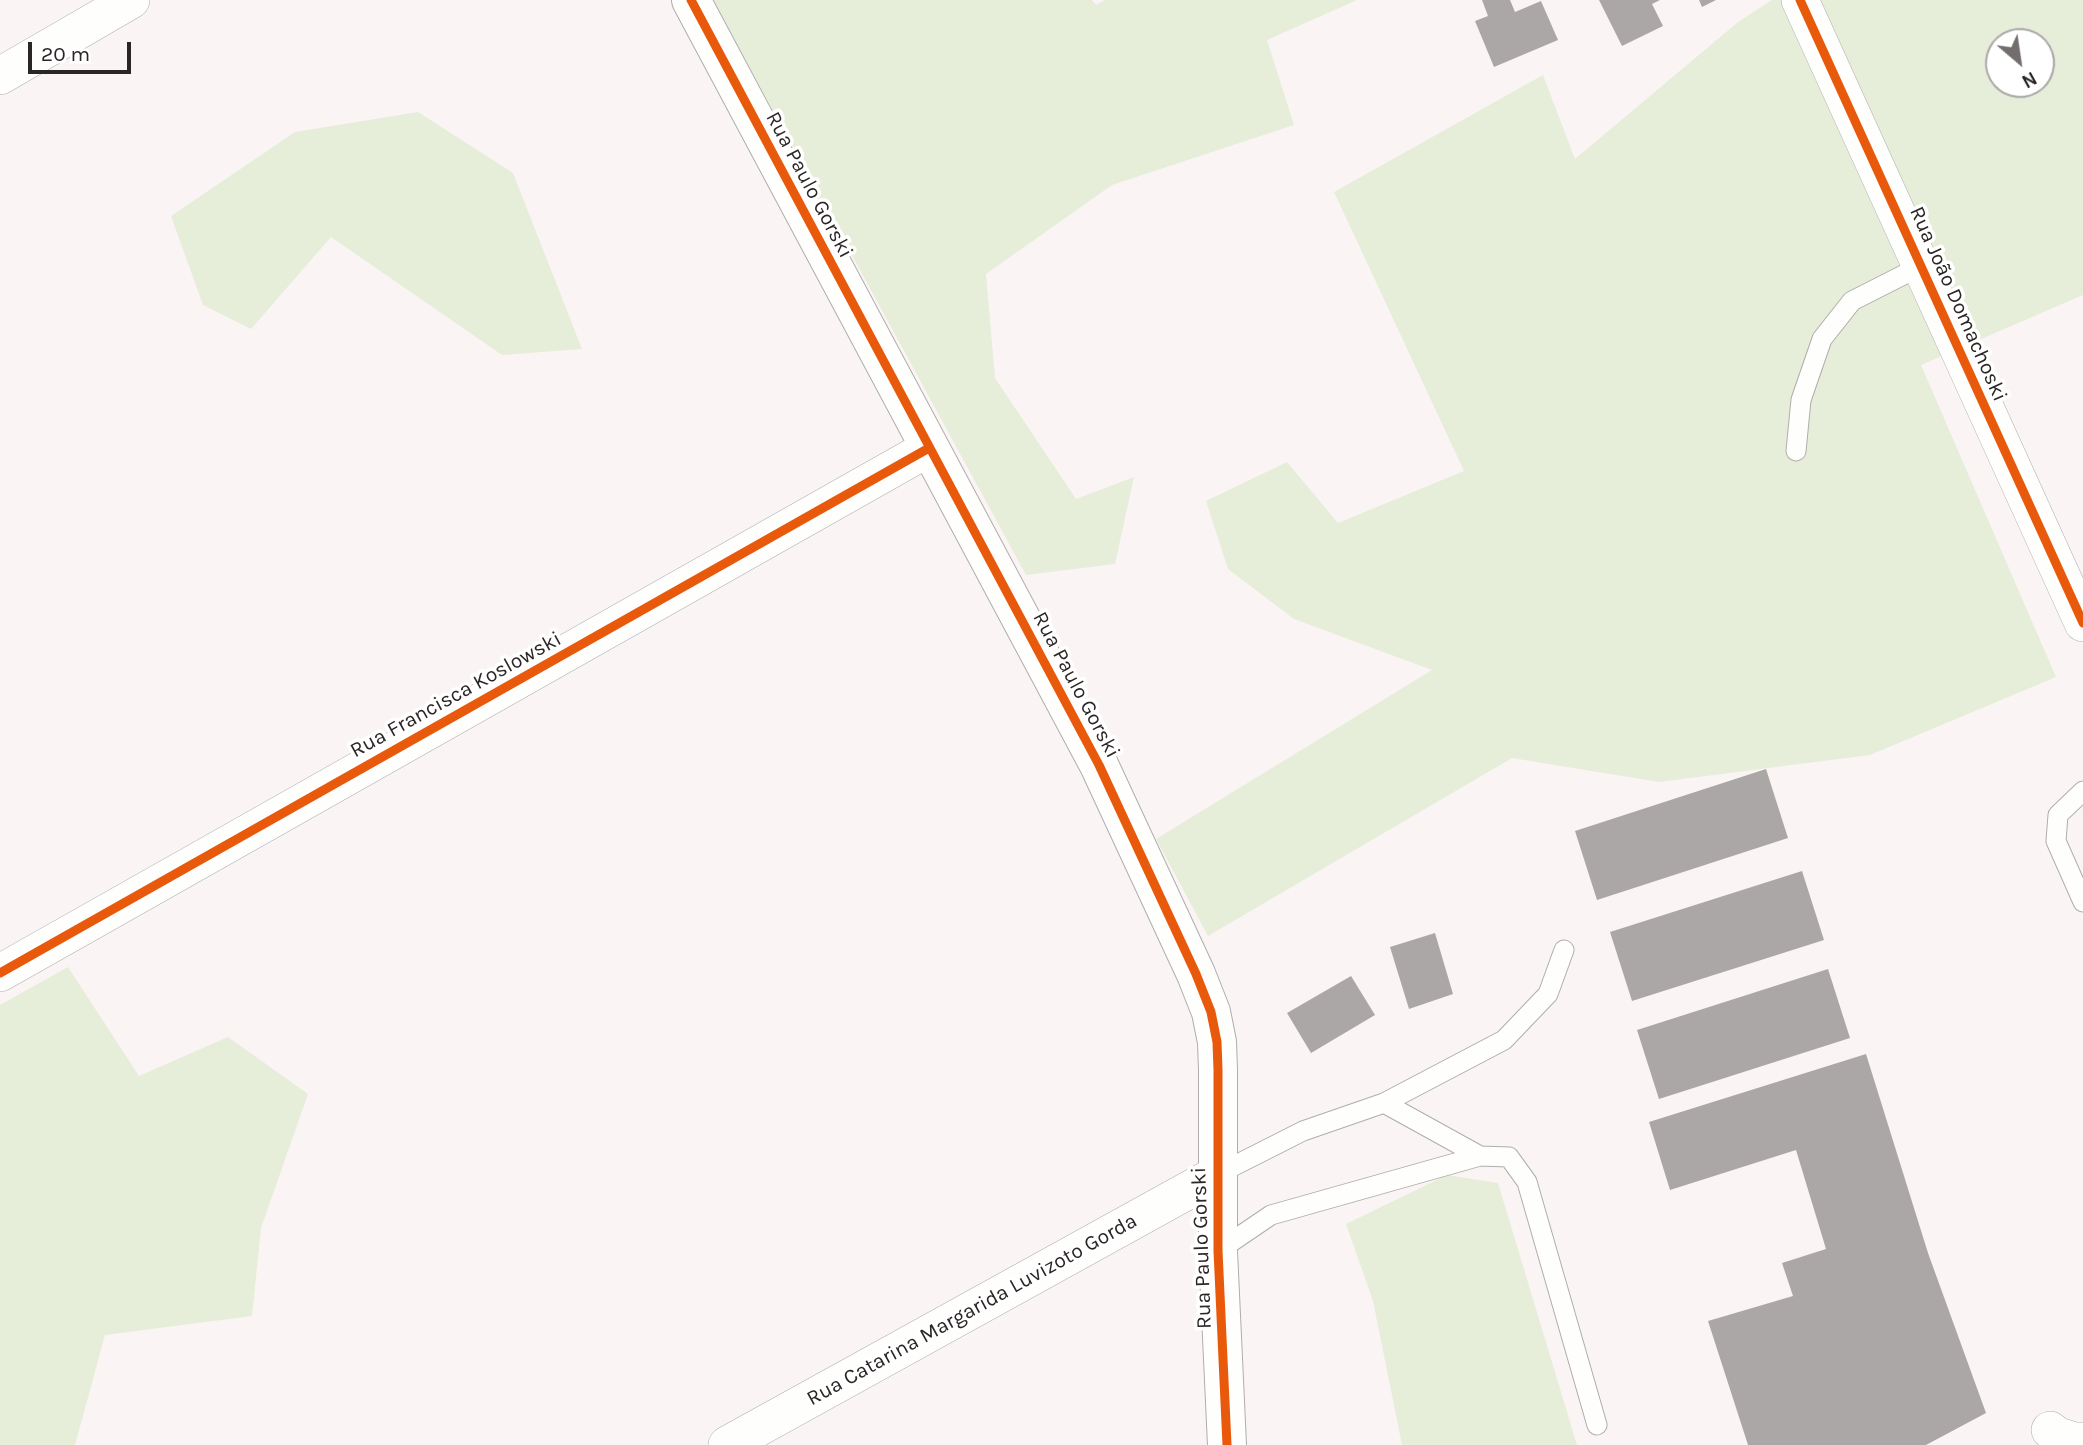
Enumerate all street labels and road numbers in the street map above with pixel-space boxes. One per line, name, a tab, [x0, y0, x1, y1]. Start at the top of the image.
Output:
street label: Rua Paulo Gorski	[760, 108, 858, 262]
street label: Rua João Domachoski	[1904, 203, 2012, 405]
street label: Rua Paulo Gorski	[1027, 608, 1125, 762]
street label: Rua Francisca Koslowski	[346, 626, 566, 764]
street label: Rua Paulo Gorski	[1187, 1167, 1217, 1329]
street label: Rua Catarina Margarida Luvizoto Gorda	[802, 1208, 1142, 1412]

